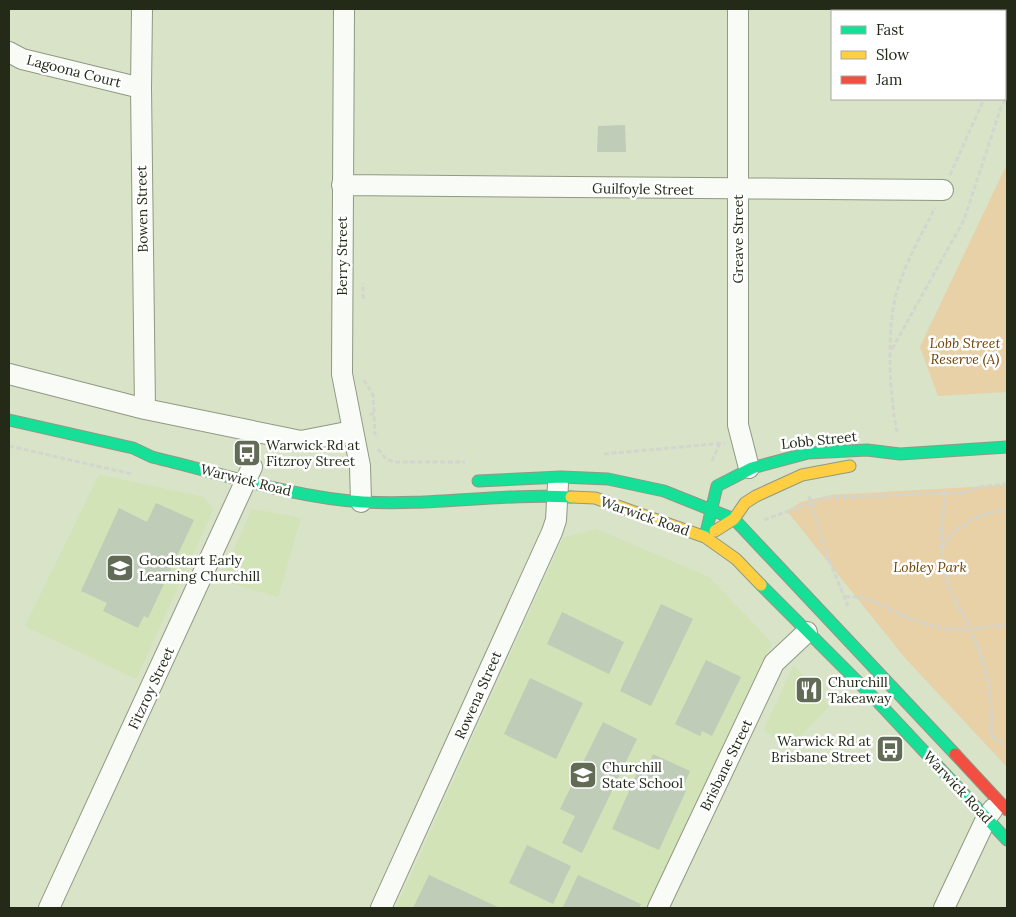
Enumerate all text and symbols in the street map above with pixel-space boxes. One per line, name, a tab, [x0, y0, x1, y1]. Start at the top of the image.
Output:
legend	[831, 10, 1006, 100]
text: Fast	[876, 20, 904, 39]
text: Slow	[876, 45, 909, 64]
street label: Lagoona Court	[25, 51, 124, 92]
text: Jam	[875, 70, 903, 89]
street label: Bowen Street	[132, 165, 152, 253]
street label: Guilfoyle Street	[592, 179, 695, 199]
street label: Greave Street	[729, 194, 747, 284]
street label: Berry Street	[333, 216, 351, 296]
park label: Lobb Street Reserve (A)	[929, 334, 1001, 368]
street label: Lobb Street	[780, 427, 858, 453]
place label: Warwick Rd at Fitzroy Street	[266, 436, 360, 470]
bus stop icon: Warwick Rd at Fitzroy Street	[232, 438, 262, 468]
street label: Warwick Road	[199, 460, 293, 500]
street label: Warwick Road	[598, 492, 692, 540]
place label: Goodstart Early Learning Churchill	[139, 551, 260, 585]
school or university icon: Goodstart Early Learning Churchill	[105, 553, 135, 583]
park label: Lobley Park	[893, 558, 967, 576]
street label: Fitzroy Street	[124, 643, 178, 732]
street label: Rowena Street	[451, 648, 506, 742]
place label: Churchill Takeaway	[828, 673, 892, 707]
restaurant icon: Churchill Takeaway	[794, 675, 824, 705]
street label: Brisbane Street	[696, 716, 756, 814]
place label: Warwick Rd at Brisbane Street	[771, 732, 872, 766]
bus stop icon: Warwick Rd at Brisbane Street	[875, 734, 905, 764]
street label: Warwick Road	[920, 747, 996, 827]
place label: Churchill State School	[602, 758, 683, 792]
school or university icon: Churchill State School	[568, 760, 598, 790]

